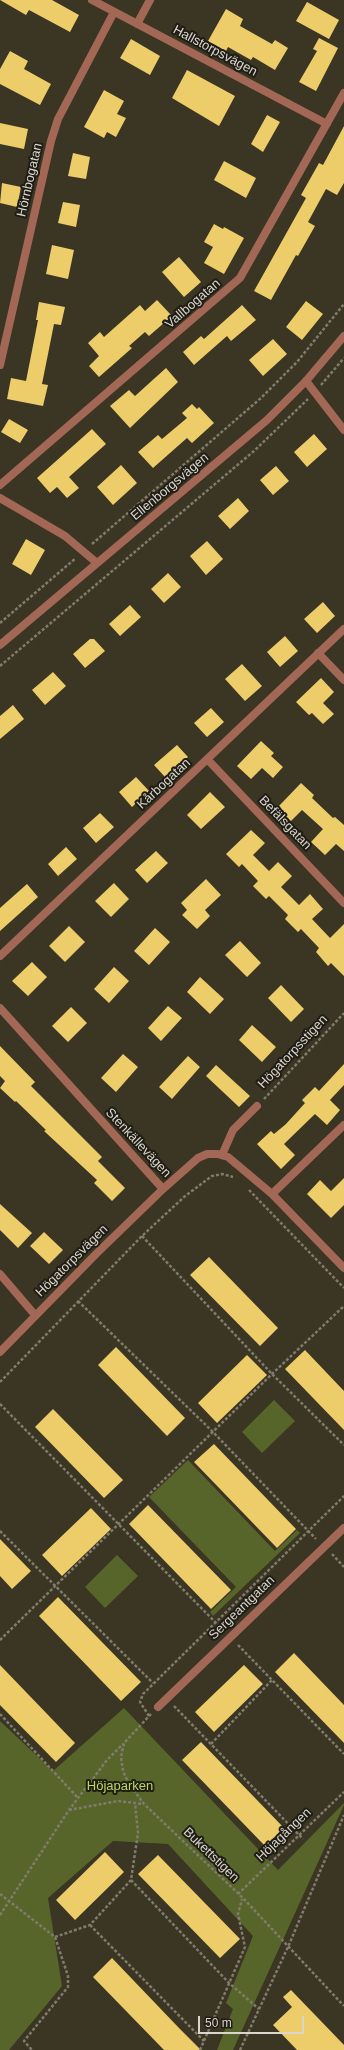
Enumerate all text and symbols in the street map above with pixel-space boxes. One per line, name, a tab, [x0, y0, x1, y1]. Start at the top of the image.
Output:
street label: Hallstorpsvägen	[170, 22, 260, 80]
street label: Hörnbogatan	[14, 142, 46, 218]
street label: Vallbogatan	[162, 276, 224, 332]
street label: Ellenborgsvägen	[128, 450, 212, 524]
street label: Kårbogatan	[134, 755, 194, 813]
street label: Befälsgatan	[256, 793, 314, 853]
street label: Högatorpsstigen	[255, 1012, 331, 1092]
street label: Stenkällevägen	[102, 1105, 174, 1181]
street label: Högatorpsvägen	[33, 1222, 111, 1300]
street label: Sergeantgatan	[206, 1573, 278, 1643]
park label: Höjaparken	[87, 1778, 153, 1794]
street label: Höjagången	[253, 1805, 315, 1865]
street label: Bukettstigen	[180, 1825, 242, 1885]
scale bar	[200, 2008, 306, 2034]
text: 50 m	[205, 2016, 232, 2030]

